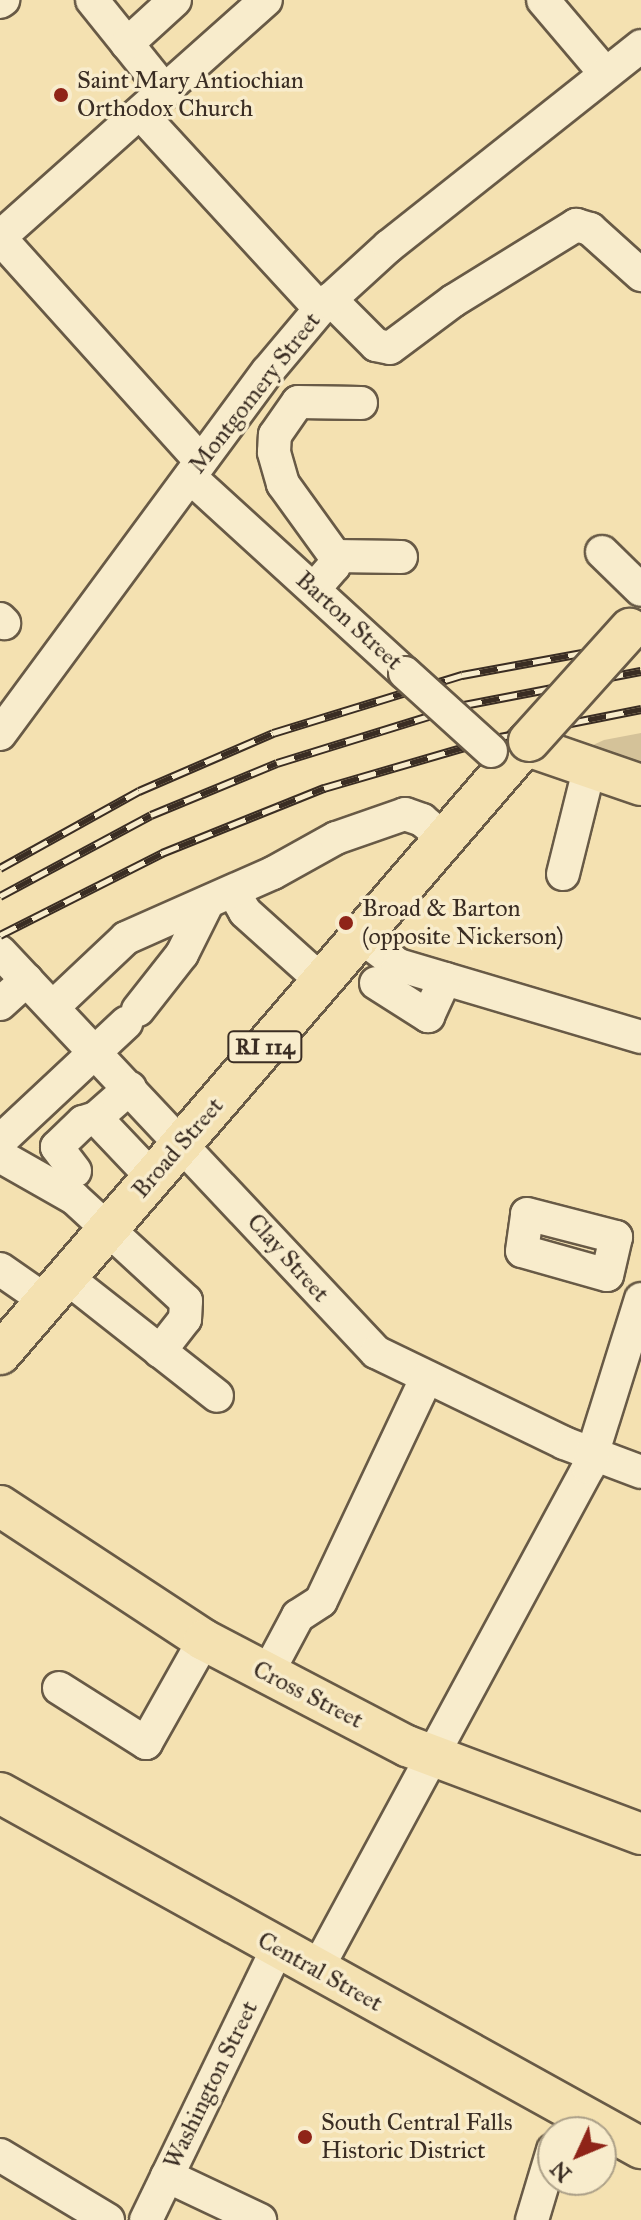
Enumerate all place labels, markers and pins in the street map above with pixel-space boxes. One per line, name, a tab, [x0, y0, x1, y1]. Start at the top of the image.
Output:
place label: Saint Mary Antiochian Orthodox Church	[77, 67, 304, 123]
marker: Saint Mary Antiochian Orthodox Church	[52, 86, 70, 104]
place label: Broad & Barton (opposite Nickerson)	[362, 895, 564, 951]
marker: Broad & Barton (opposite Nickerson)	[337, 914, 355, 932]
place label: South Central Falls Historic District	[321, 2109, 512, 2165]
marker: South Central Falls Historic District	[296, 2128, 314, 2146]

